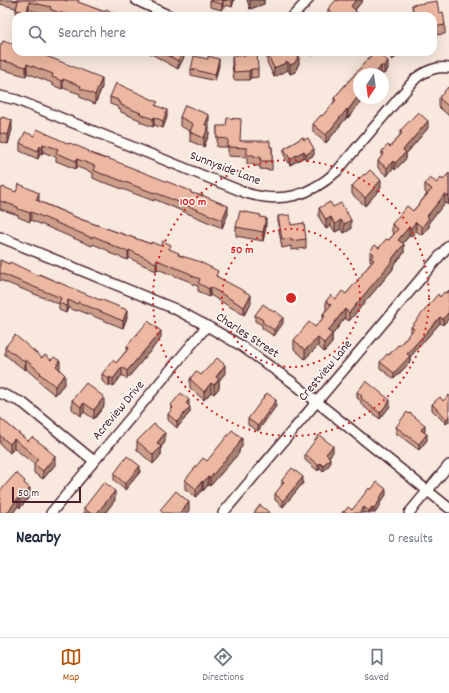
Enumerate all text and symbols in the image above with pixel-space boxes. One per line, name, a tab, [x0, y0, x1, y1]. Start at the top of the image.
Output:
search box	[12, 12, 437, 56]
icon: search	[26, 23, 48, 45]
text: Search here	[58, 23, 126, 45]
north arrow	[353, 68, 389, 104]
street label: Sunnyside Lane	[187, 147, 263, 191]
text: 100 m	[180, 194, 206, 211]
text: 50 m	[230, 242, 254, 259]
centre of rings	[284, 291, 298, 305]
street label: Charles Street	[212, 308, 283, 364]
street label: Crestview Lane	[295, 336, 358, 406]
street label: Acreview Drive	[88, 377, 150, 445]
scale bar	[12, 485, 81, 504]
text: 50 m	[18, 486, 39, 502]
text: Nearby	[16, 527, 60, 551]
text: 0 results	[388, 530, 433, 549]
tab: Map	[60, 646, 82, 686]
tab: Directions	[202, 646, 244, 686]
tab: Saved	[364, 646, 389, 686]

